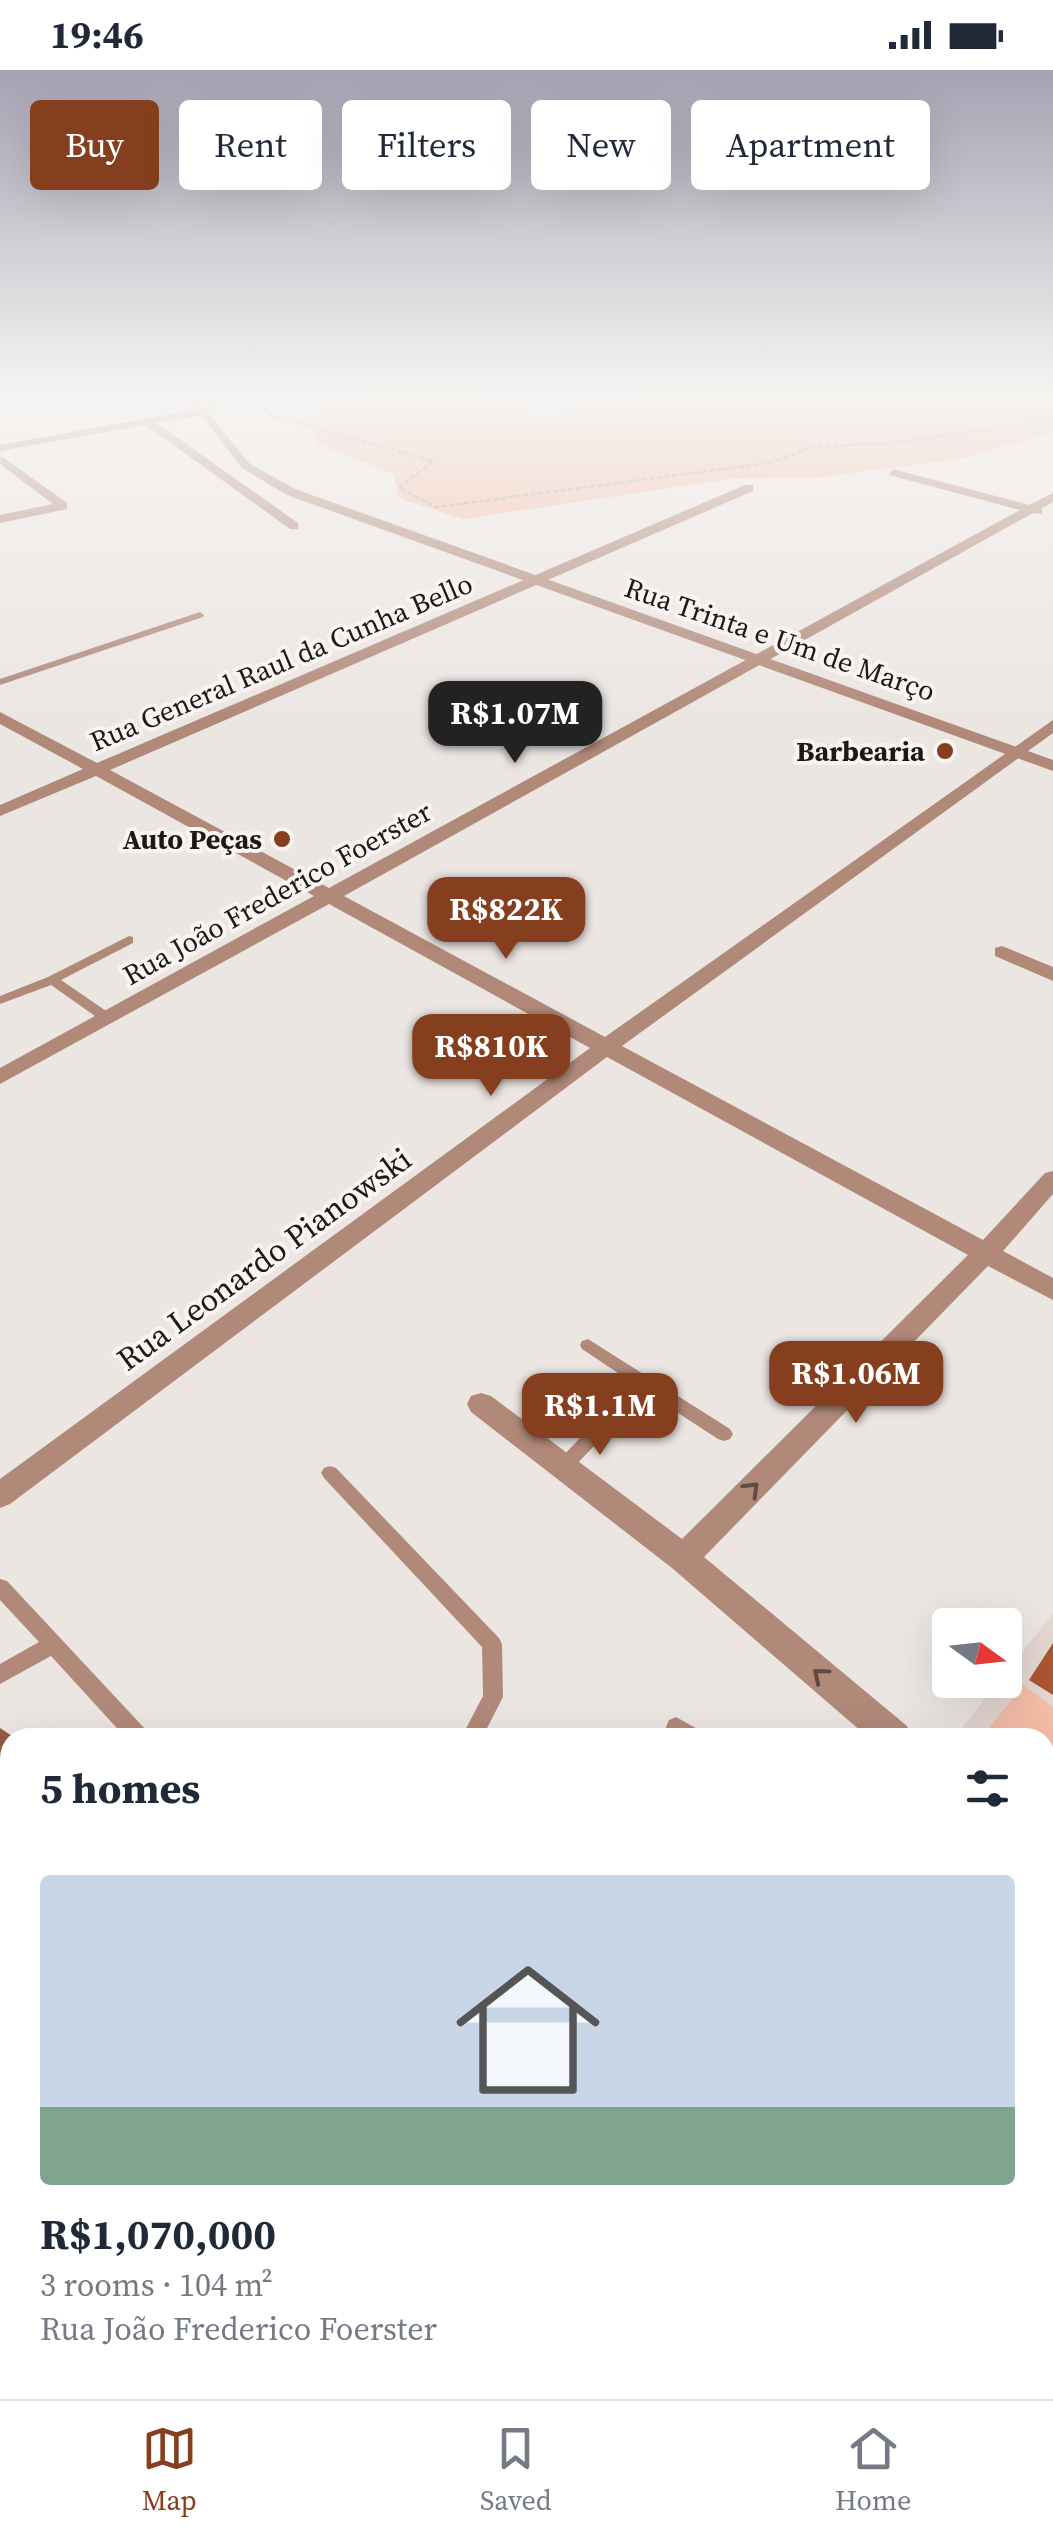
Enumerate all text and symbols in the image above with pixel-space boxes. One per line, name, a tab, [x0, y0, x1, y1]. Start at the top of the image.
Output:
text: 19:46	[50, 9, 144, 61]
chip: Buy	[30, 100, 159, 190]
chip: Rent	[179, 100, 322, 190]
chip: Filters	[342, 100, 511, 190]
chip: New	[531, 100, 671, 190]
chip: Apartment	[691, 100, 930, 190]
street label: Rua General Raul da Cunha Bello	[84, 564, 478, 760]
street label: Rua Trinta e Um de Março	[620, 568, 940, 710]
pin: R$1.07M	[423, 681, 607, 766]
text: R$1.07M	[450, 691, 580, 735]
place label: Barbearia	[796, 732, 925, 770]
marker: Barbearia	[934, 740, 956, 762]
street label: Rua João Frederico Foerster	[116, 792, 438, 994]
place label: Auto Peças	[122, 820, 262, 858]
marker: Auto Peças	[271, 828, 293, 850]
pin: R$822K	[425, 877, 587, 962]
text: R$822K	[449, 887, 563, 931]
pin: R$810K	[410, 1014, 572, 1099]
text: R$810K	[434, 1024, 548, 1068]
street label: Rua Leonardo Pianowski	[108, 1137, 420, 1381]
pin: R$1.06M	[764, 1341, 948, 1426]
text: R$1.06M	[791, 1351, 921, 1395]
pin: R$1.1M	[519, 1373, 681, 1458]
text: R$1.1M	[544, 1383, 656, 1427]
one-way arrow	[740, 1483, 758, 1501]
north arrow	[932, 1608, 1022, 1698]
map controls	[932, 1608, 1022, 1698]
one-way arrow	[814, 1668, 832, 1686]
text: 5 homes	[40, 1759, 200, 1817]
icon: filters	[960, 1761, 1015, 1816]
icon: home	[438, 1940, 618, 2120]
text: R$1,070,000	[40, 2205, 276, 2263]
text: 3 rooms · 104 m²	[40, 2263, 273, 2307]
text: Rua João Frederico Foerster	[40, 2307, 437, 2351]
tab: Map	[142, 2421, 197, 2519]
tab: Saved	[480, 2421, 552, 2519]
tab: Home	[835, 2421, 911, 2519]

